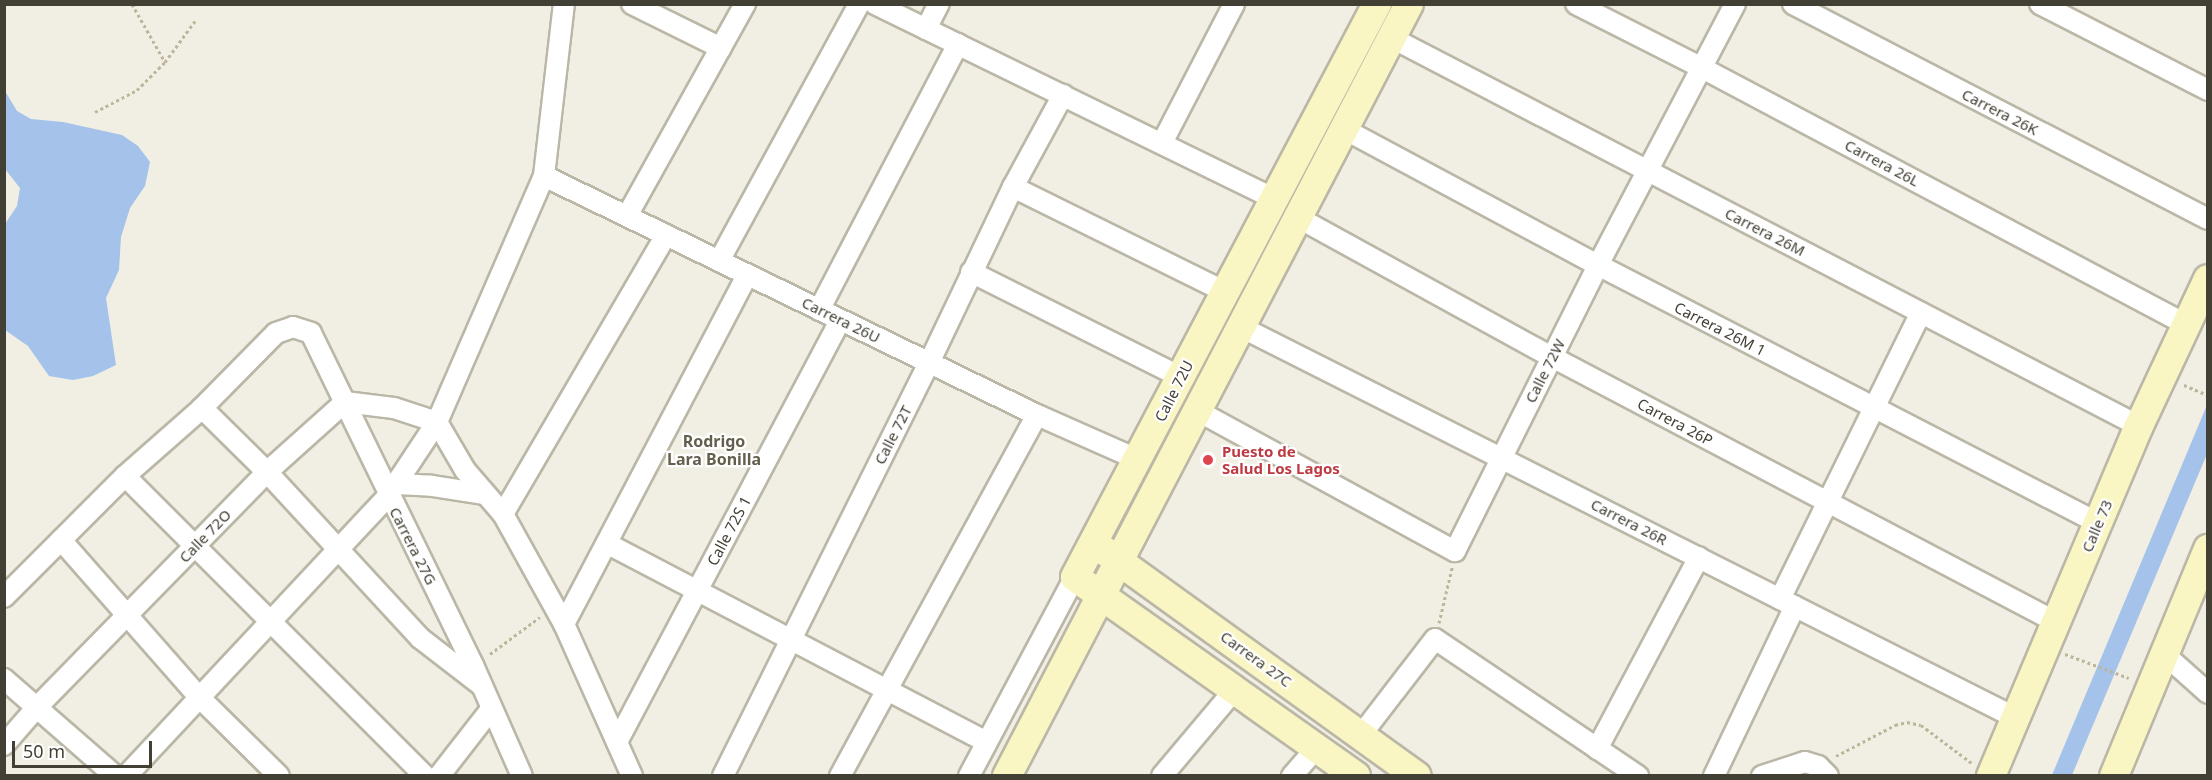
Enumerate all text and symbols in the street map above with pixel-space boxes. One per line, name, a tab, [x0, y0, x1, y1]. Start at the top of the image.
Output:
street label: Carrera 26K	[1959, 85, 2041, 139]
street label: Carrera 26L	[1842, 136, 1922, 190]
street label: Carrera 26M	[1722, 204, 1808, 260]
street label: Carrera 26U	[799, 293, 883, 347]
street label: Carrera 26M 1	[1671, 298, 1769, 360]
street label: Calle 72W	[1521, 336, 1569, 406]
street label: Calle 72U	[1151, 357, 1197, 425]
street label: Carrera 26P	[1634, 395, 1716, 449]
street label: Calle 72T	[871, 403, 915, 467]
district label: Rodrigo Lara Bonilla	[667, 431, 761, 469]
place label: Puesto de Salud Los Lagos	[1222, 442, 1340, 477]
marker: Puesto de Salud Los Lagos	[1199, 451, 1217, 469]
street label: Calle 72S 1	[703, 493, 755, 569]
street label: Carrera 26R	[1588, 495, 1670, 549]
street label: Calle 73	[2078, 497, 2116, 555]
street label: Carrera 27G	[386, 504, 440, 588]
street label: Calle 72O	[175, 506, 235, 566]
street label: Carrera 27C	[1217, 627, 1295, 691]
scale bar	[15, 729, 154, 767]
text: 50 m	[23, 739, 65, 763]

